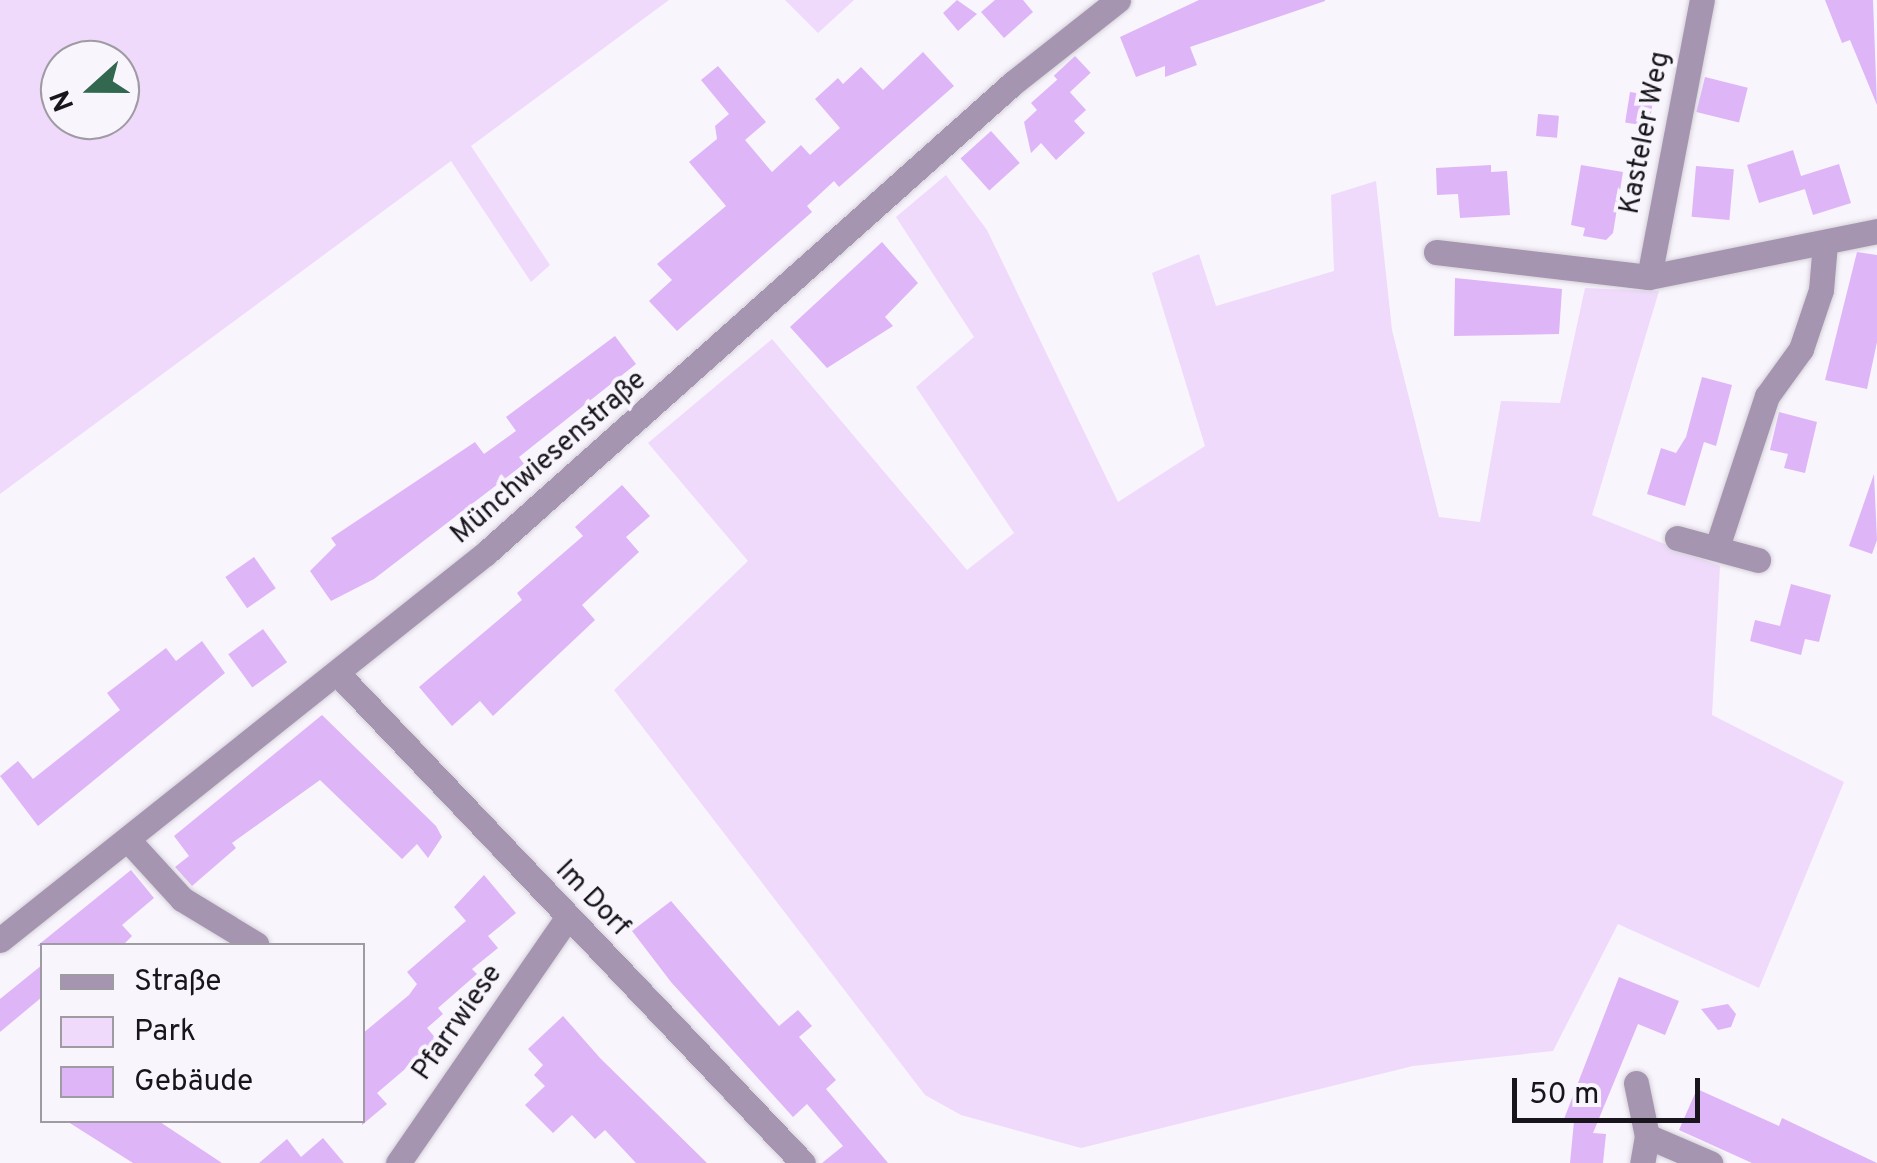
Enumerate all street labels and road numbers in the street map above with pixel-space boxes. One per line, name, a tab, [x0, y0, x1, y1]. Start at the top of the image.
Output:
street label: Kasteler Weg	[1614, 49, 1678, 217]
street label: Münchwiesenstraße	[445, 364, 653, 552]
street label: Im Dorf	[548, 854, 636, 944]
street label: Pfarrwiese	[406, 959, 510, 1087]

